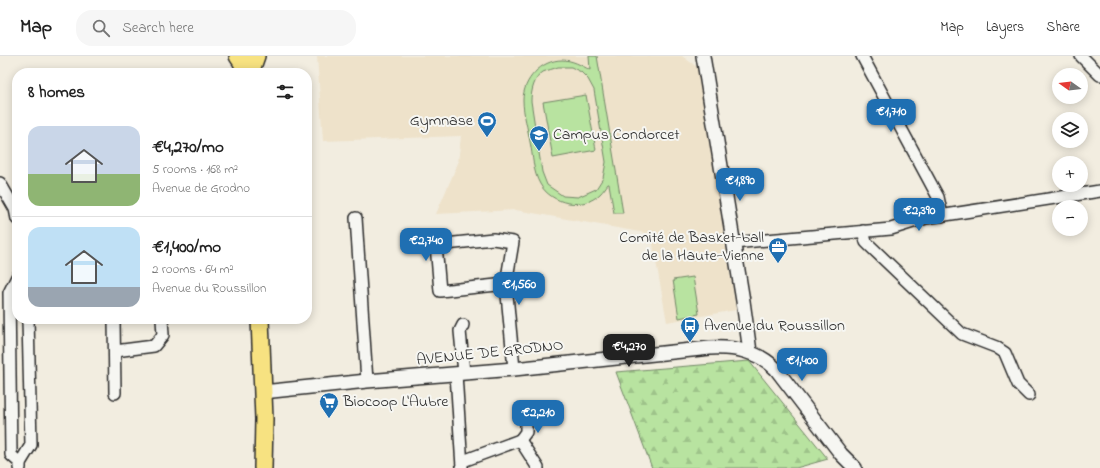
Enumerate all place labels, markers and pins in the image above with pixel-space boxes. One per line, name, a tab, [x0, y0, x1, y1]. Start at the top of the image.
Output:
pin: €1,710	[858, 99, 924, 133]
place label: Gymnase	[410, 109, 474, 133]
sports icon: Gymnase	[476, 110, 498, 138]
place label: Campus Condorcet	[553, 123, 680, 147]
school or university icon: Campus Condorcet	[528, 124, 550, 152]
pin: €1,890	[707, 168, 773, 202]
pin: €2,390	[886, 198, 952, 232]
place label: Comité de Basket-ball de la Haute-Vienne	[619, 226, 765, 268]
pin: €2,740	[393, 228, 459, 262]
office icon: Comité de Basket-ball de la Haute-Vienne	[767, 236, 789, 264]
pin: €1,560	[486, 272, 552, 306]
place label: Avenue du Roussillon	[704, 314, 845, 338]
bus stop icon: Avenue du Roussillon	[679, 315, 701, 343]
pin: €4,270	[596, 334, 662, 368]
pin: €1,400	[769, 348, 835, 382]
place label: Biocoop L'Aubre	[342, 390, 449, 414]
supermarket icon: Biocoop L'Aubre	[318, 391, 340, 419]
pin: €2,210	[505, 400, 571, 434]

